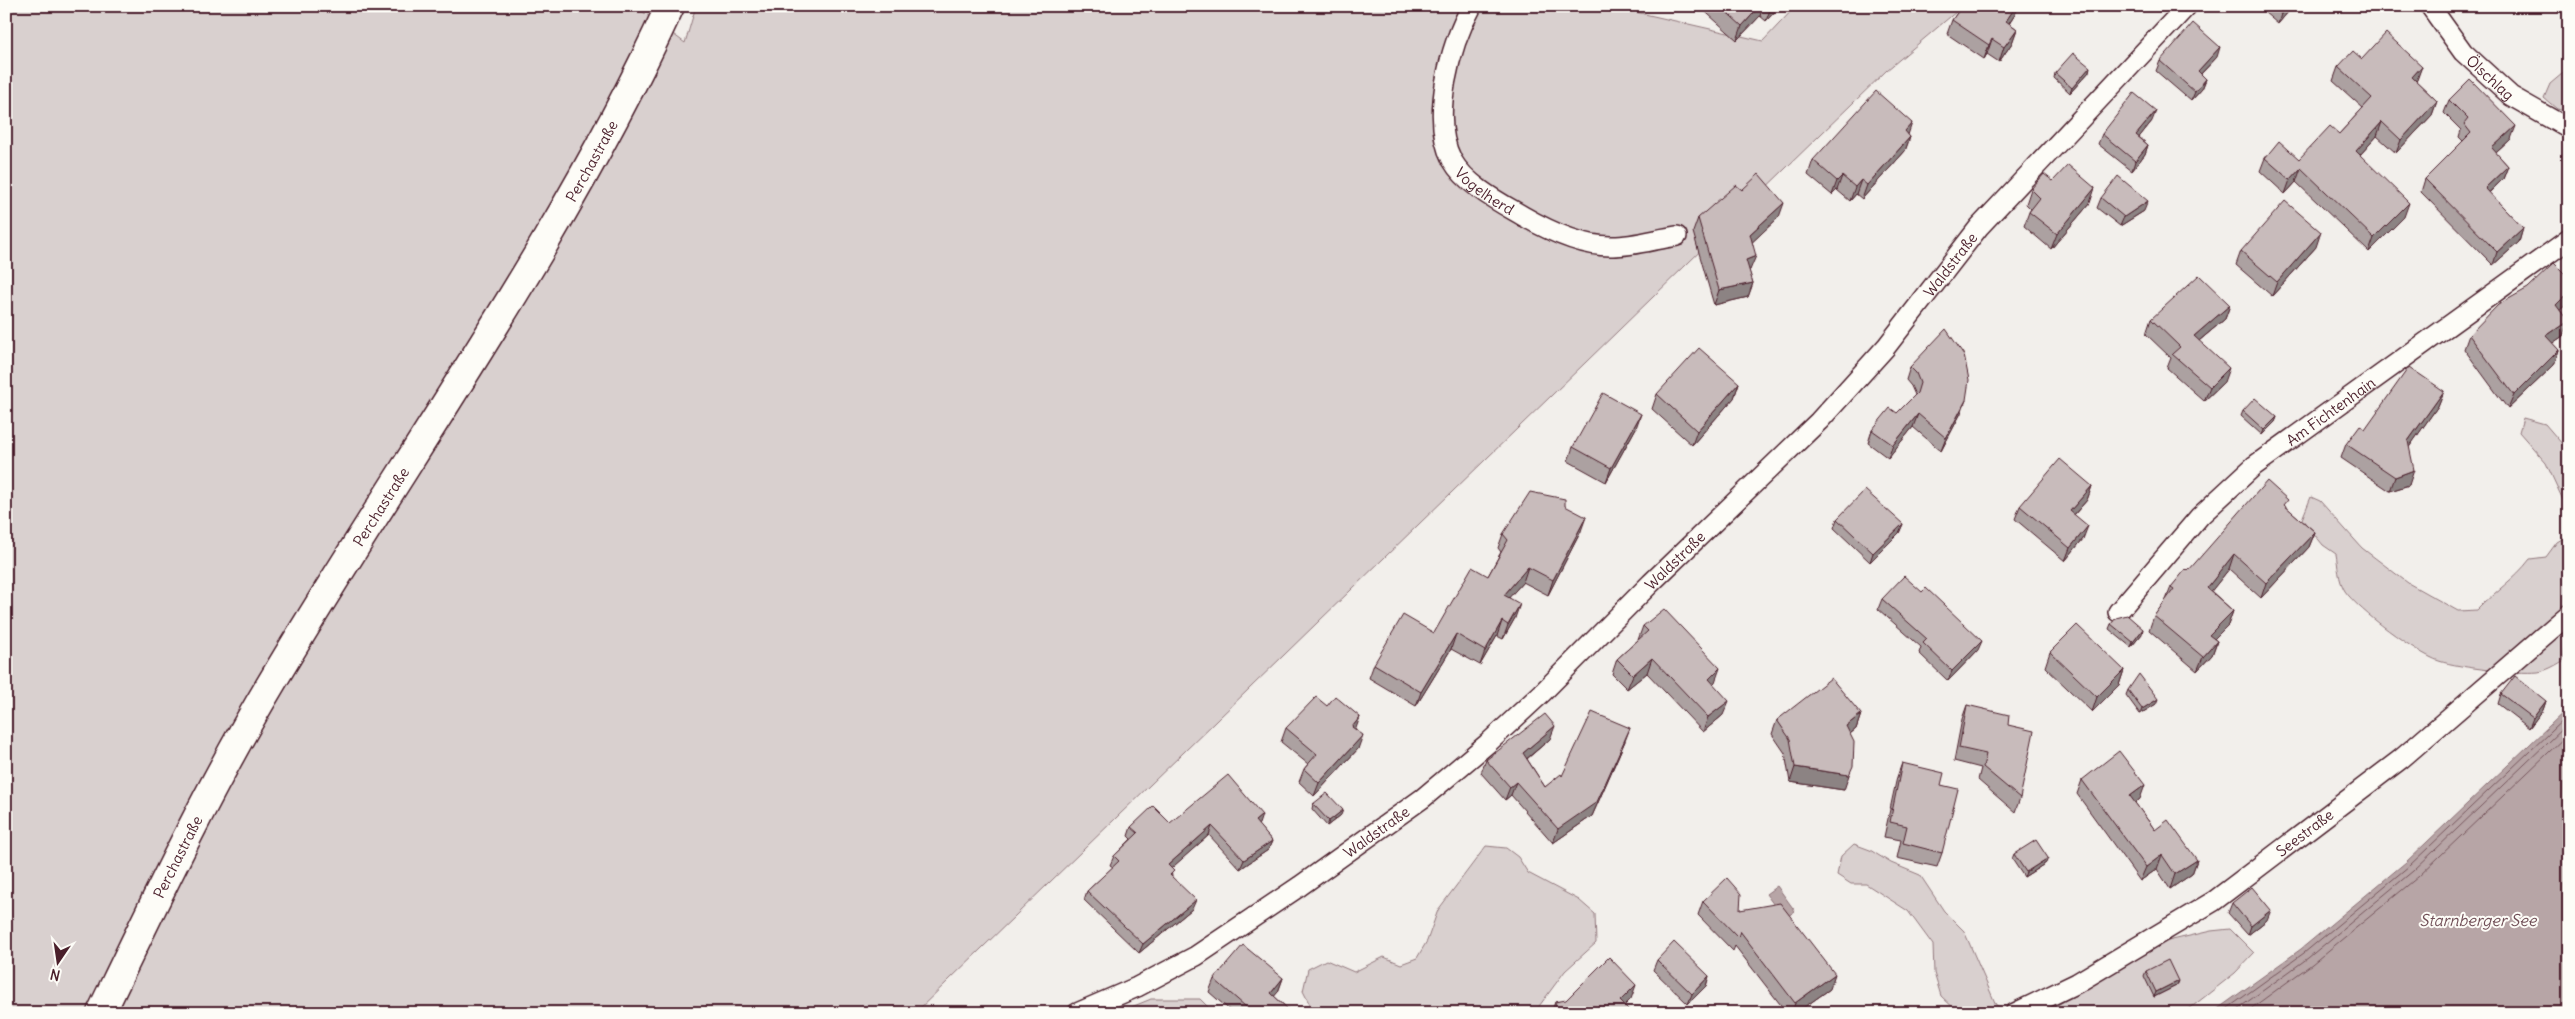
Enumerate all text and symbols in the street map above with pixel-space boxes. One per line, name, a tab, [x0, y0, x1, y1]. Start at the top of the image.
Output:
street label: Ölschlag	[2463, 51, 2519, 104]
street label: Perchastraße	[561, 117, 621, 205]
street label: Vogelherd	[1451, 163, 1518, 219]
street label: Waldstraße	[1919, 228, 1981, 300]
street label: Am Fichtenhain	[2282, 372, 2379, 449]
street label: Perchastraße	[348, 463, 413, 550]
street label: Waldstraße	[1640, 527, 1709, 594]
street label: Waldstraße	[1339, 802, 1413, 862]
street label: Seestraße	[2272, 804, 2337, 860]
street label: Perchastraße	[149, 812, 206, 901]
water label: Starnberger See	[2420, 910, 2538, 930]
north arrow	[32, 936, 82, 986]
text: N	[48, 965, 62, 985]

